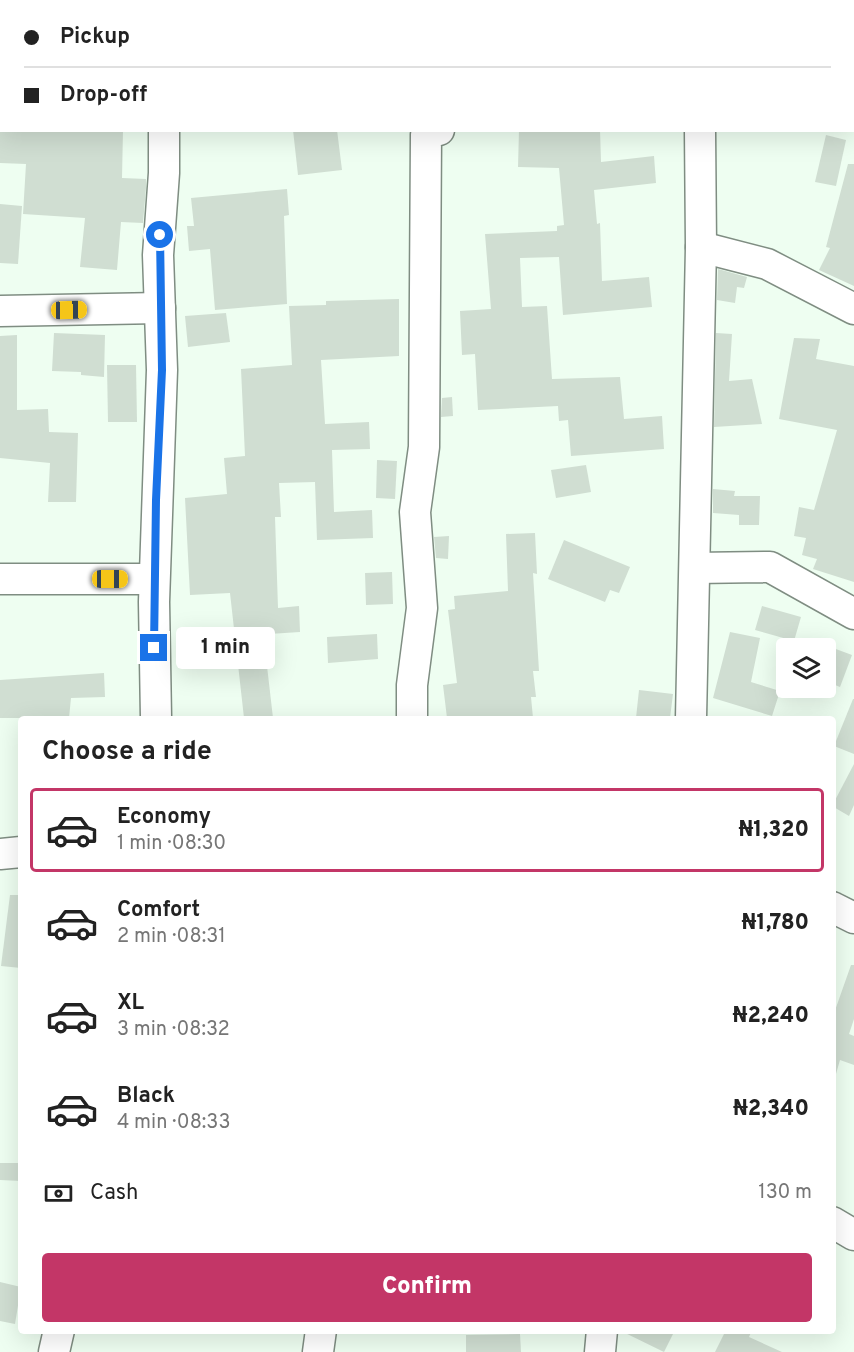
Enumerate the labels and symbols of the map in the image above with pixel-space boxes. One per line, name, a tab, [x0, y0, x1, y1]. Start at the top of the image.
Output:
route start	[146, 221, 173, 248]
car	[51, 301, 87, 319]
car	[92, 570, 128, 588]
callout: 1 min	[175, 627, 274, 669]
route end	[140, 634, 167, 661]

